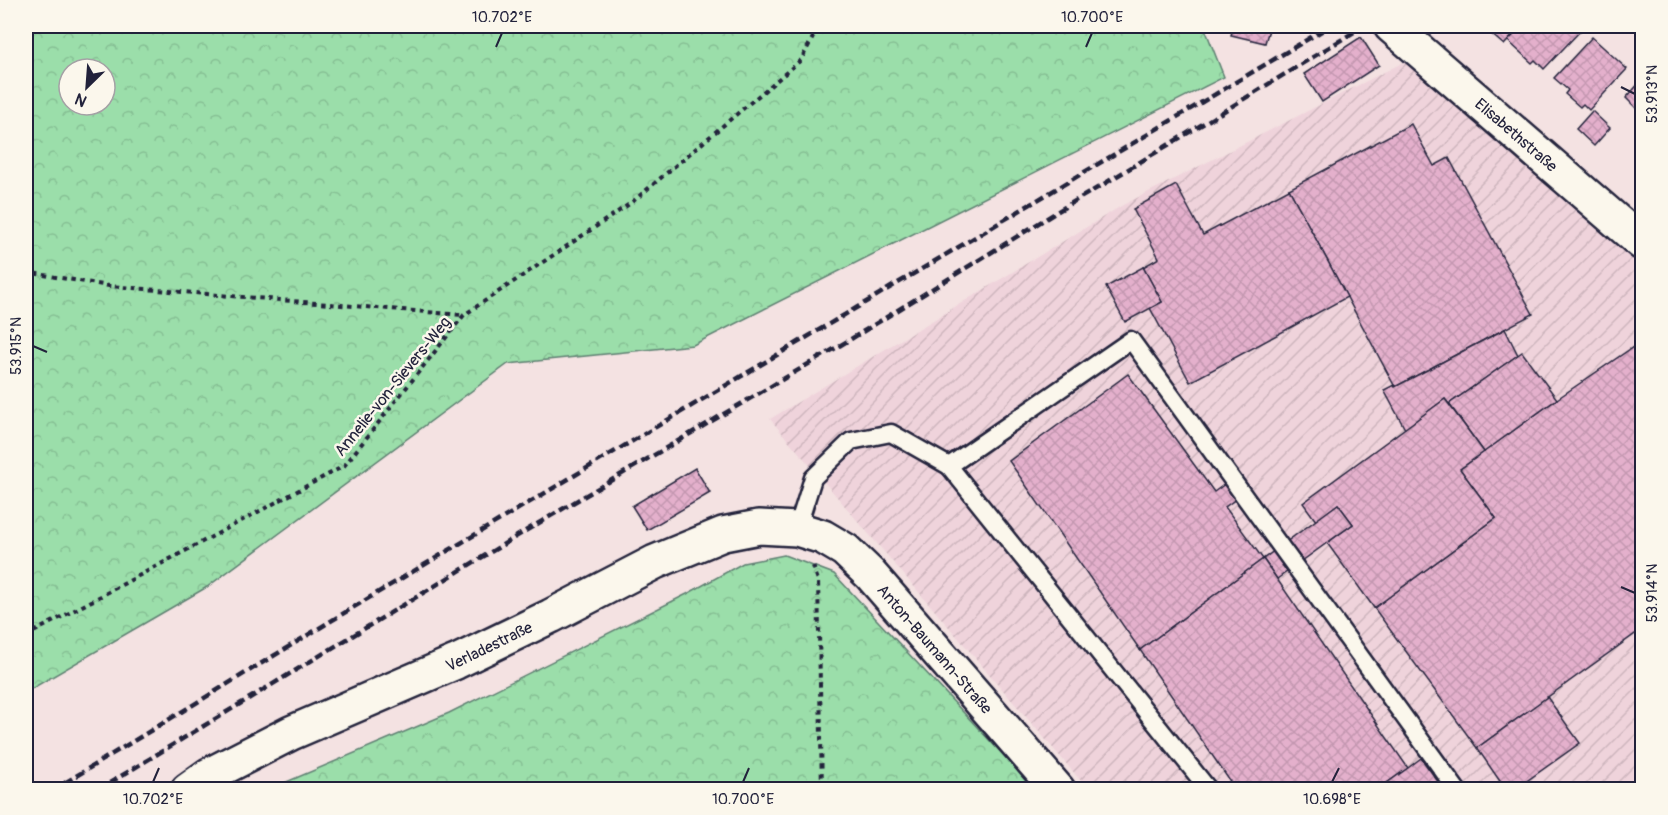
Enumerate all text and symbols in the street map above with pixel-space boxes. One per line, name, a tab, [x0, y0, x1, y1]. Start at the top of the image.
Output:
text: 10.702°E	[472, 8, 532, 27]
text: 10.700°E	[1061, 8, 1123, 27]
north arrow	[57, 57, 117, 117]
text: 53.913°N	[1643, 65, 1662, 123]
text: N	[72, 88, 90, 111]
street label: Elisabethstraße	[1471, 94, 1561, 177]
street label: Annelie-von-Sievers-Weg	[330, 313, 455, 460]
text: 53.915°N	[7, 317, 26, 375]
text: 53.914°N	[1643, 564, 1662, 622]
street label: Anton-Baumann-Straße	[872, 580, 996, 718]
street label: Verladestraße	[443, 618, 536, 676]
text: 10.702°E	[123, 790, 183, 809]
text: 10.700°E	[712, 790, 774, 809]
text: 10.698°E	[1303, 790, 1361, 809]

